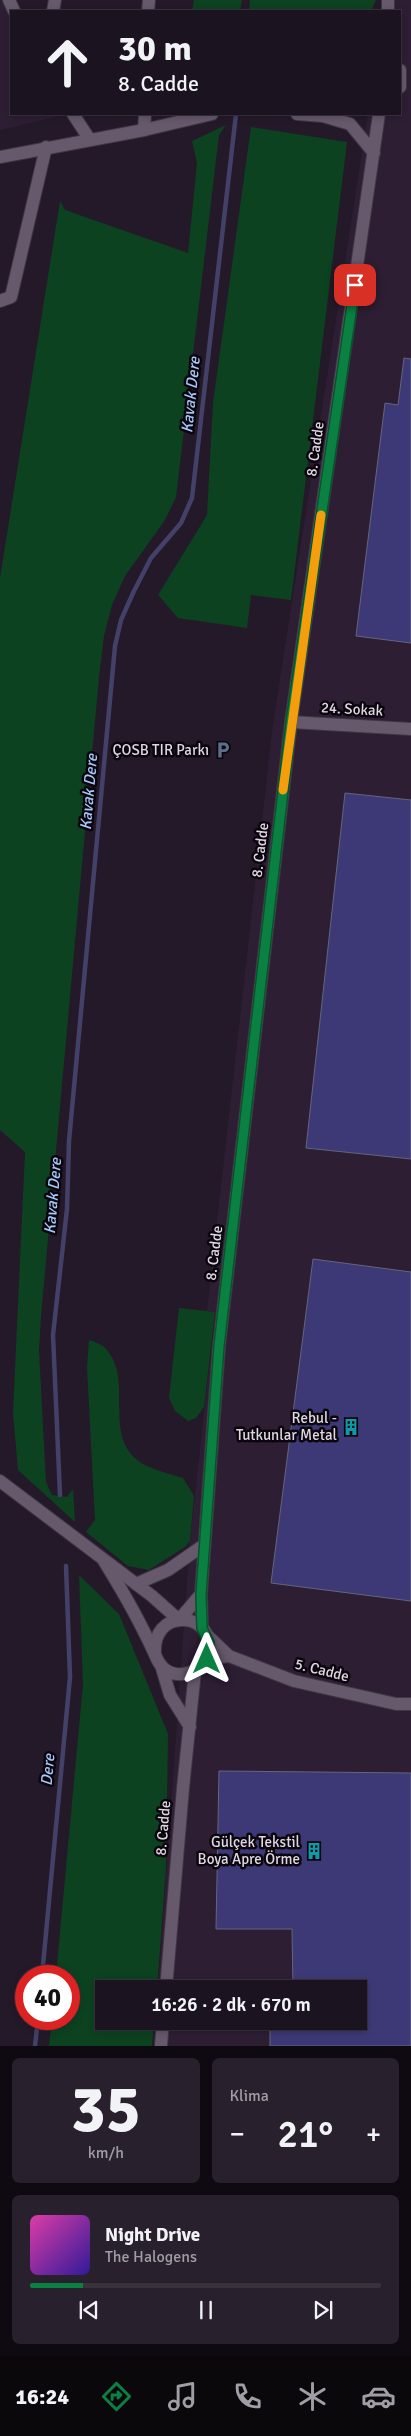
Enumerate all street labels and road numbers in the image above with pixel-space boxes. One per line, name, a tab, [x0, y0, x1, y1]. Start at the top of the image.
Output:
street label: 8. Cadde	[302, 420, 328, 478]
street label: 24. Sokak	[320, 698, 384, 720]
street label: 8. Cadde	[248, 821, 272, 879]
street label: 8. Cadde	[202, 1224, 226, 1282]
street label: 5. Cadde	[293, 1655, 351, 1685]
street label: 8. Cadde	[152, 1800, 174, 1856]

